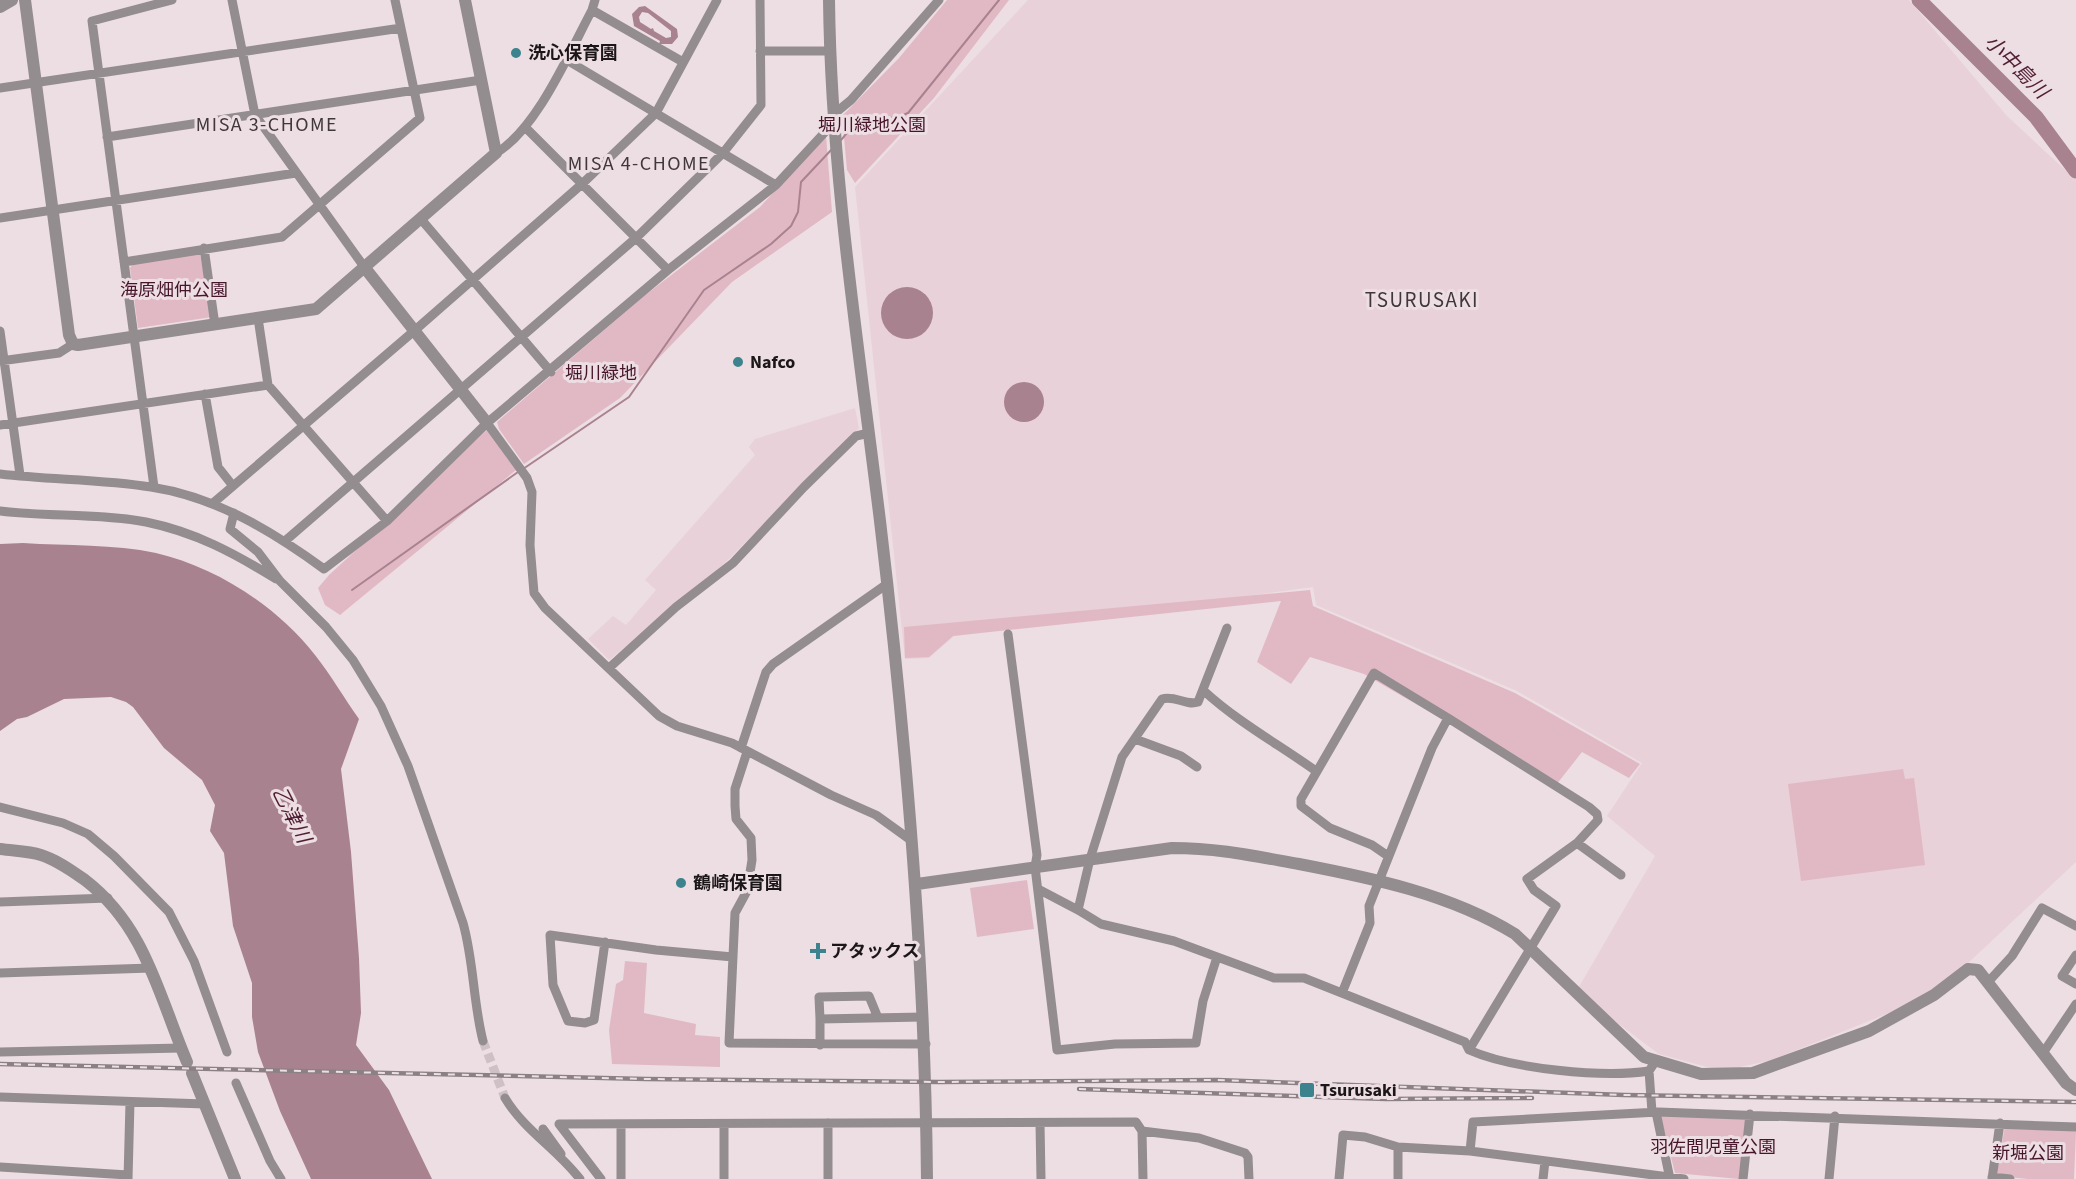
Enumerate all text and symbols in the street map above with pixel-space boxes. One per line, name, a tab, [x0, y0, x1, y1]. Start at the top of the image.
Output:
water label: 小中島川	[1978, 29, 2056, 107]
place label: 洗心保育園	[528, 41, 618, 66]
marker: 洗心保育園	[509, 46, 523, 60]
district label: MISA 3-CHOME	[196, 111, 338, 139]
park label: 堀川緑地公園	[818, 113, 926, 138]
district label: MISA 4-CHOME	[568, 150, 710, 178]
park label: 海原畑仲公園	[120, 278, 228, 303]
district label: TSURUSAKI	[1365, 285, 1479, 315]
place label: Nafco	[750, 350, 795, 375]
marker: Nafco	[731, 355, 745, 369]
park label: 堀川緑地	[565, 361, 637, 386]
water label: 乙津川	[265, 782, 318, 850]
place label: 鶴崎保育園	[693, 871, 783, 896]
marker: 鶴崎保育園	[674, 876, 688, 890]
place label: アタックス	[830, 939, 919, 964]
marker: アタックス	[811, 944, 825, 958]
place label: Tsurusaki	[1320, 1078, 1397, 1103]
marker: Tsurusaki	[1298, 1081, 1316, 1099]
park label: 羽佐間児童公園	[1650, 1135, 1776, 1160]
park label: 新堀公園	[1992, 1141, 2064, 1166]

